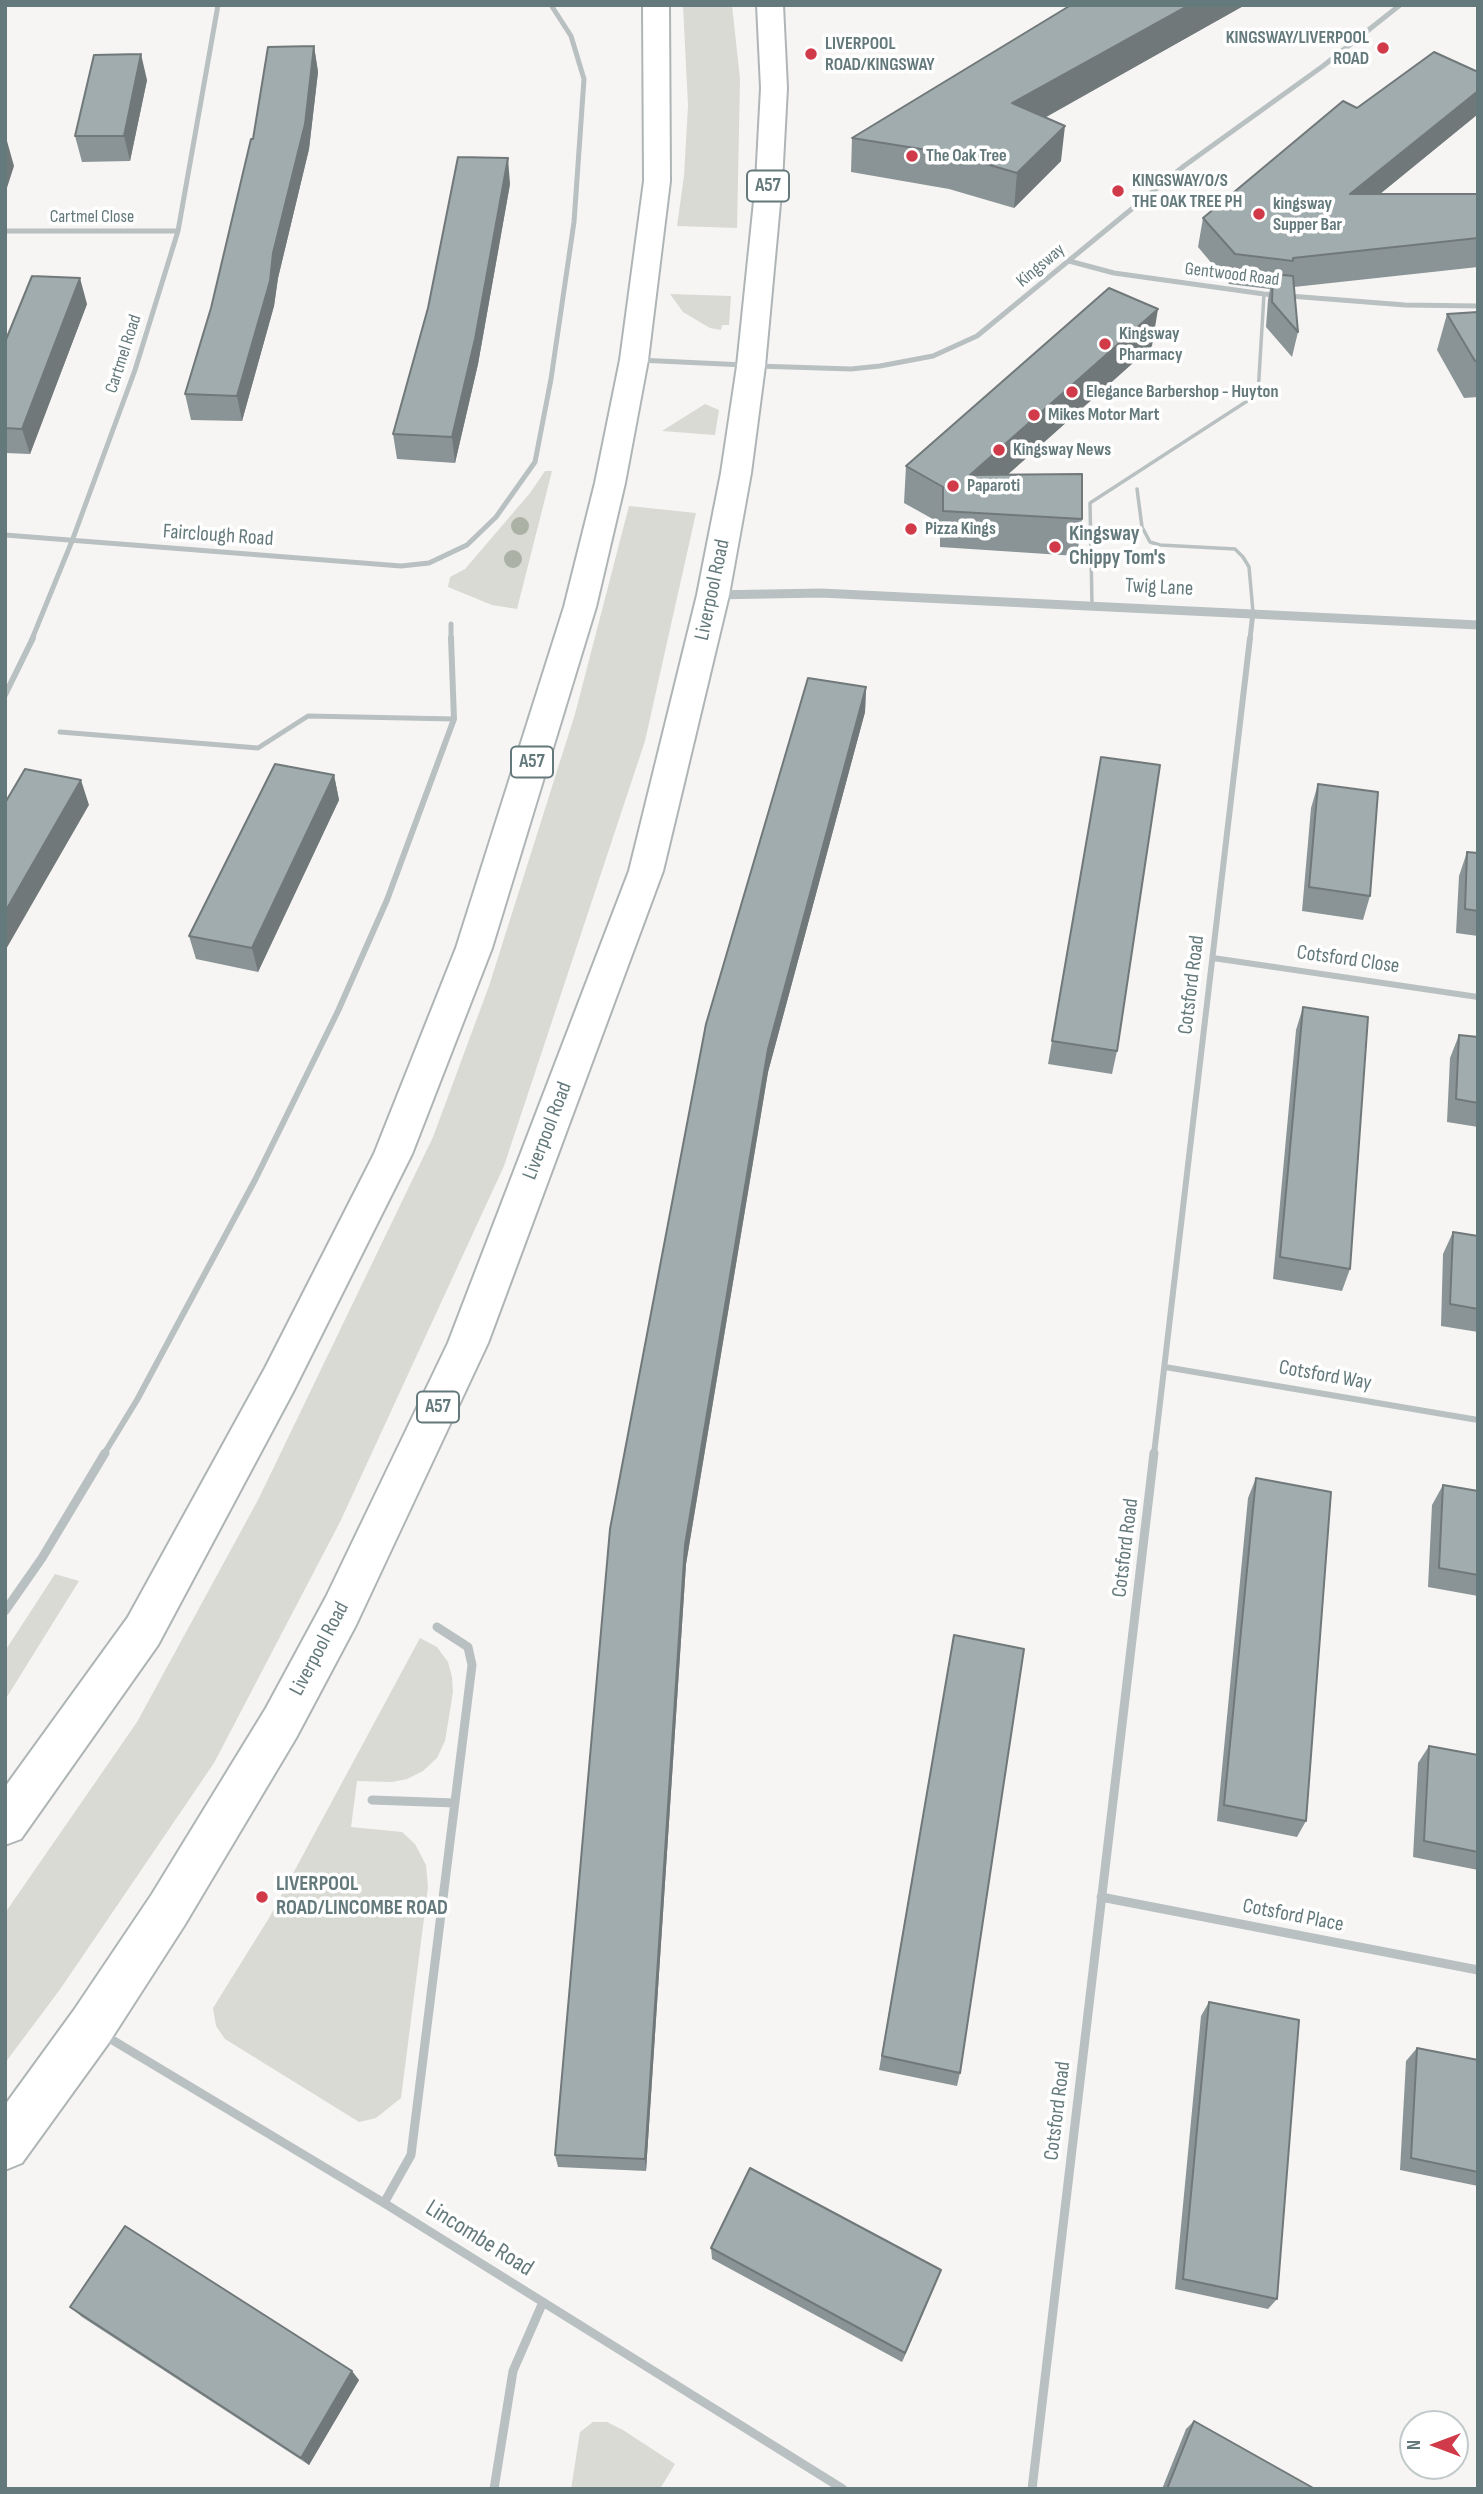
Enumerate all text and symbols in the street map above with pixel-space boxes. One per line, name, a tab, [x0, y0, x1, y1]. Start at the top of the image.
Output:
place label: KINGSWAY/LIVERPOOL ROAD	[1226, 27, 1369, 70]
place label: LIVERPOOL ROAD/KINGSWAY	[825, 33, 935, 76]
marker: KINGSWAY/LIVERPOOL ROAD	[1375, 40, 1391, 56]
marker: LIVERPOOL ROAD/KINGSWAY	[803, 46, 819, 62]
place label: The Oak Tree	[926, 145, 1007, 167]
marker: The Oak Tree	[904, 148, 920, 164]
road number: A57	[747, 170, 789, 202]
place label: KINGSWAY/O/S THE OAK TREE PH	[1132, 170, 1242, 212]
marker: KINGSWAY/O/S THE OAK TREE PH	[1110, 183, 1126, 199]
place label: kingsway Supper Bar	[1273, 193, 1342, 235]
street label: Cartmel Close	[50, 206, 134, 228]
marker: kingsway Supper Bar	[1251, 206, 1267, 222]
street label: Kingsway	[1012, 240, 1070, 292]
street label: Gentwood Road	[1184, 258, 1280, 292]
street label: Cartmel Road	[101, 312, 147, 396]
place label: Kingsway Pharmacy	[1119, 323, 1182, 366]
marker: Kingsway Pharmacy	[1097, 336, 1113, 352]
place label: Elegance Barbershop - Huyton	[1086, 381, 1278, 403]
marker: Elegance Barbershop - Huyton	[1064, 384, 1080, 400]
place label: Mikes Motor Mart	[1048, 404, 1160, 426]
marker: Mikes Motor Mart	[1026, 407, 1042, 423]
place label: Kingsway News	[1013, 439, 1111, 461]
marker: Kingsway News	[991, 442, 1007, 458]
place label: Paparoti	[967, 475, 1020, 497]
marker: Paparoti	[945, 478, 961, 494]
place label: Pizza Kings	[925, 518, 996, 540]
street label: Fairclough Road	[162, 520, 274, 552]
marker: Pizza Kings	[903, 521, 919, 537]
place label: Kingsway Chippy Tom's	[1069, 522, 1166, 572]
street label: Liverpool Road	[690, 537, 736, 643]
marker: Kingsway Chippy Tom's	[1047, 539, 1063, 555]
street label: Twig Lane	[1124, 574, 1194, 602]
road number: A57	[511, 747, 553, 778]
street label: Cotsford Road	[1173, 934, 1211, 1036]
street label: Cotsford Close	[1295, 940, 1401, 980]
street label: Liverpool Road	[518, 1079, 578, 1183]
street label: Cotsford Way	[1277, 1355, 1373, 1397]
road number: A57	[417, 1392, 459, 1422]
street label: Cotsford Road	[1107, 1497, 1145, 1599]
street label: Liverpool Road	[285, 1598, 355, 1700]
place label: LIVERPOOL ROAD/LINCOMBE ROAD	[276, 1872, 448, 1922]
marker: LIVERPOOL ROAD/LINCOMBE ROAD	[254, 1889, 270, 1905]
street label: Cotsford Place	[1240, 1894, 1346, 1938]
street label: Cotsford Road	[1039, 2060, 1077, 2162]
street label: Lincombe Road	[420, 2194, 538, 2284]
north arrow	[1399, 2410, 1469, 2480]
text: N	[1403, 2440, 1426, 2450]

